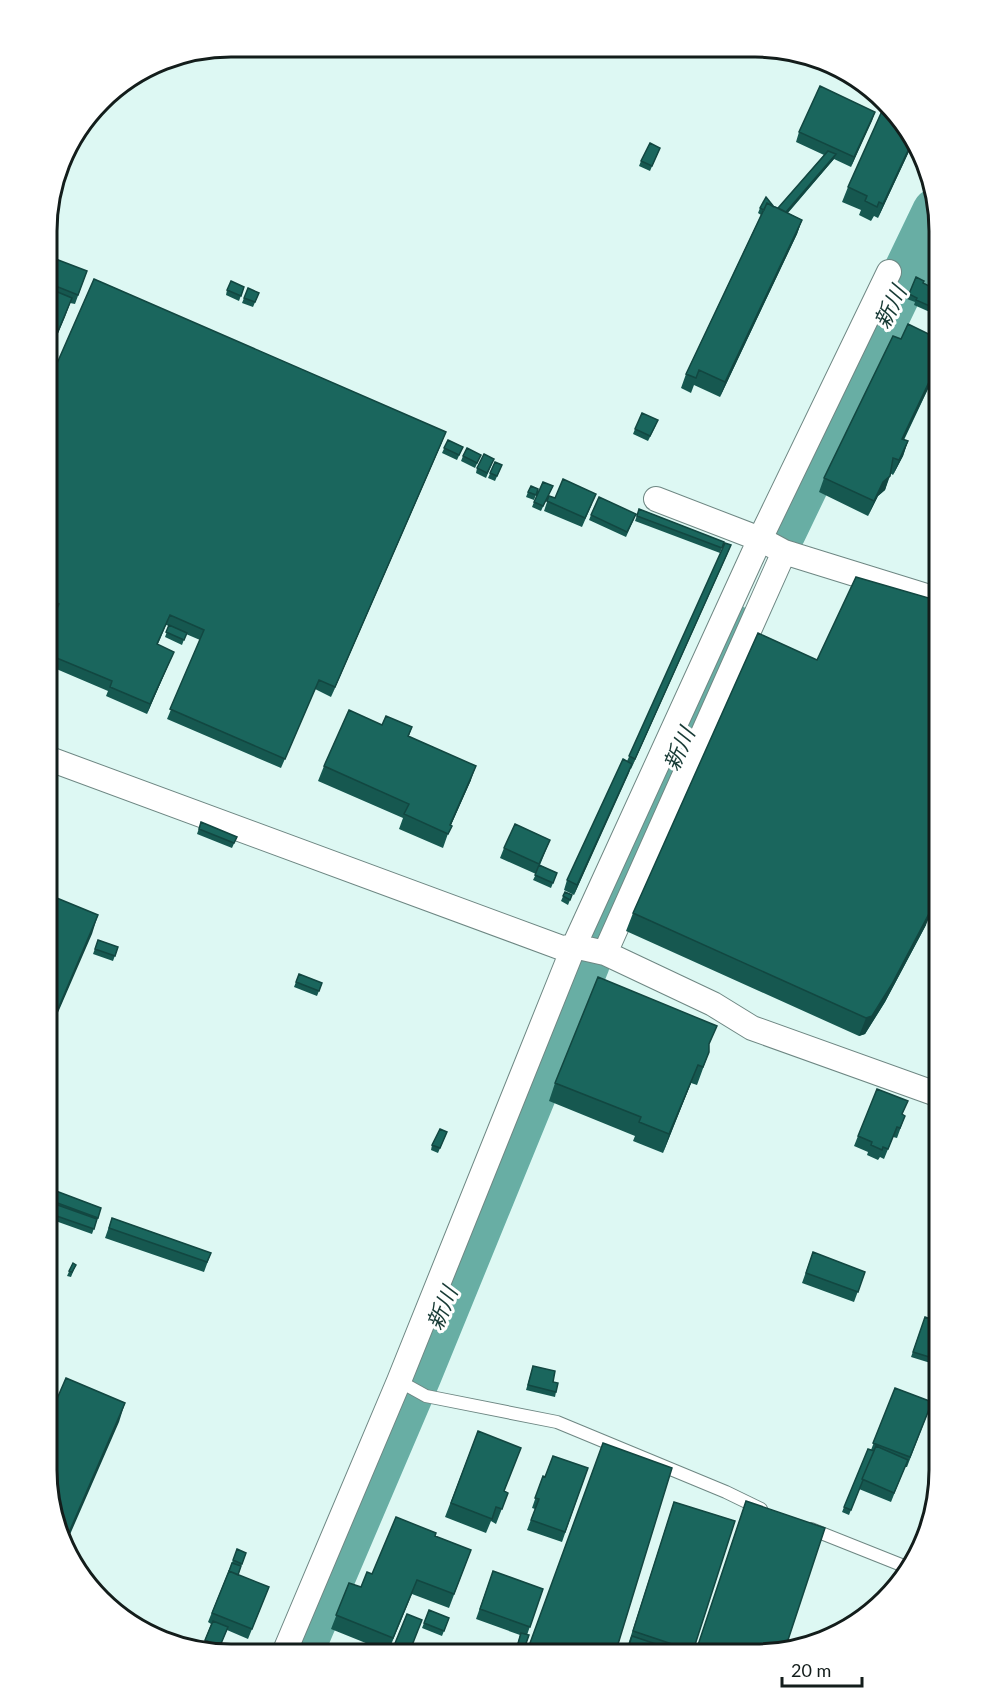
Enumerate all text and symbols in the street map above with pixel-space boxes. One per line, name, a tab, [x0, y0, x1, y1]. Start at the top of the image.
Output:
water label: 新川	[868, 279, 912, 332]
water label: 新川	[657, 721, 701, 774]
water label: 新川	[421, 1280, 463, 1333]
scale bar	[782, 1650, 862, 1688]
text: 20 m	[791, 1659, 831, 1681]

